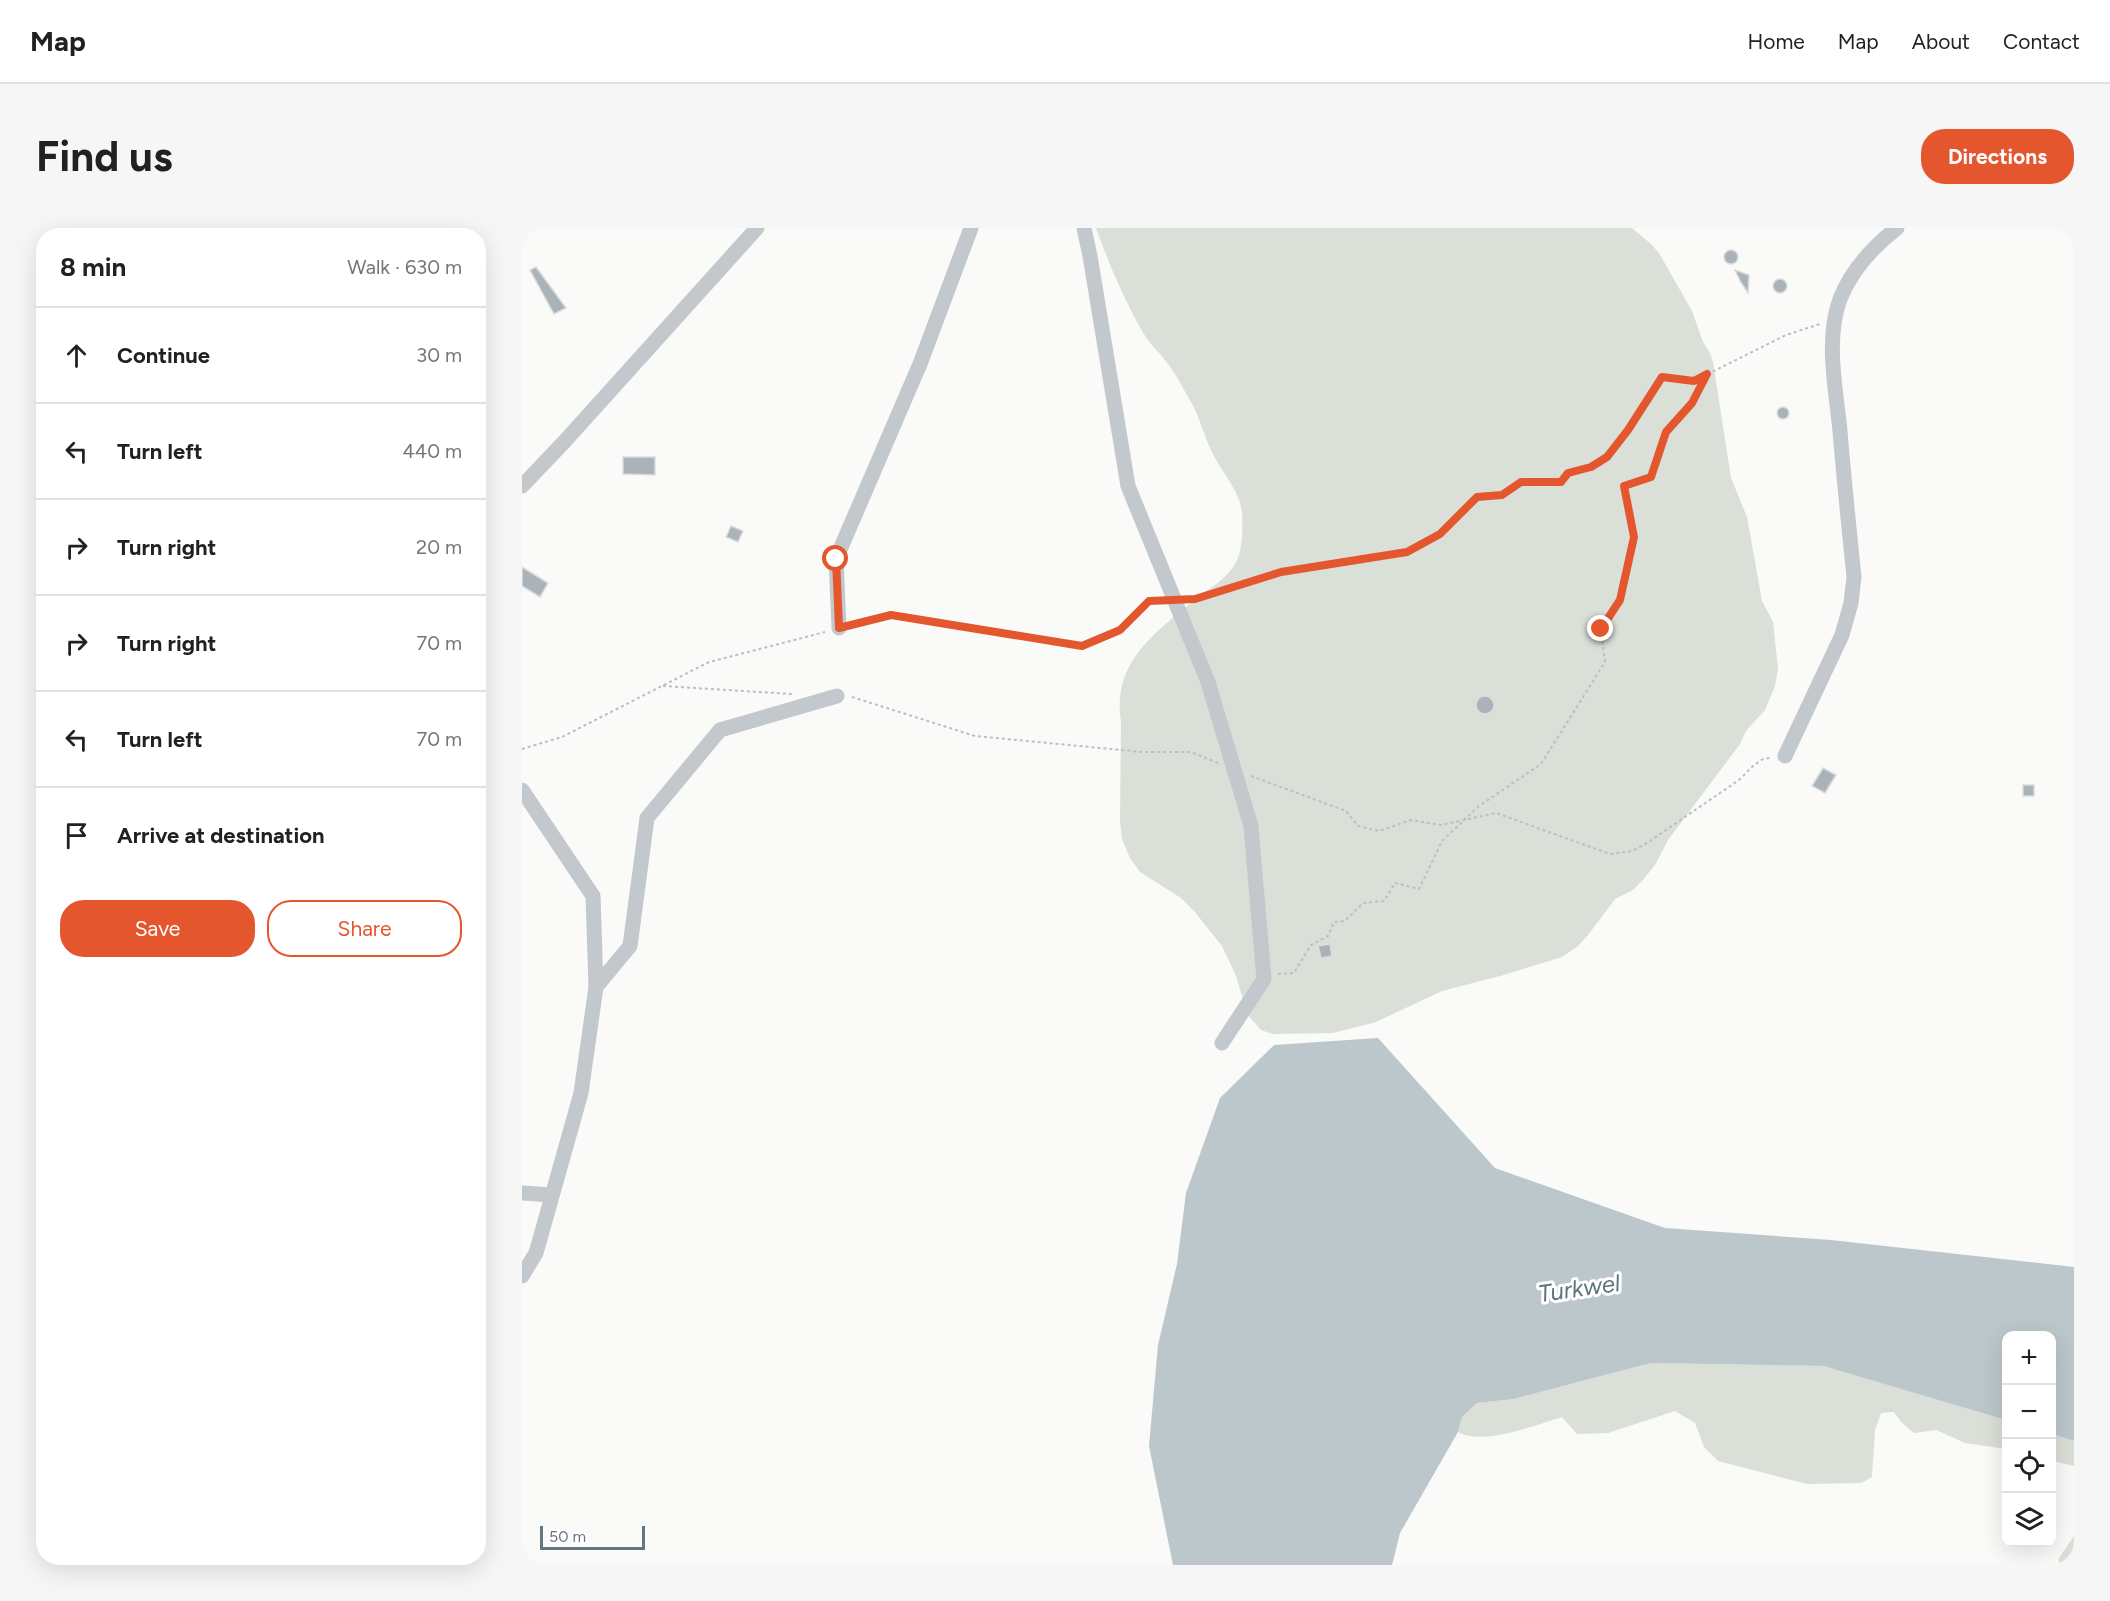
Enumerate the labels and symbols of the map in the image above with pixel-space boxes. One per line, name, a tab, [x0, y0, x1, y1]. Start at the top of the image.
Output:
route start	[822, 545, 848, 571]
route end	[1587, 615, 1613, 641]
water label: Turkwel	[1536, 1268, 1622, 1308]
scale bar	[540, 1523, 645, 1550]

